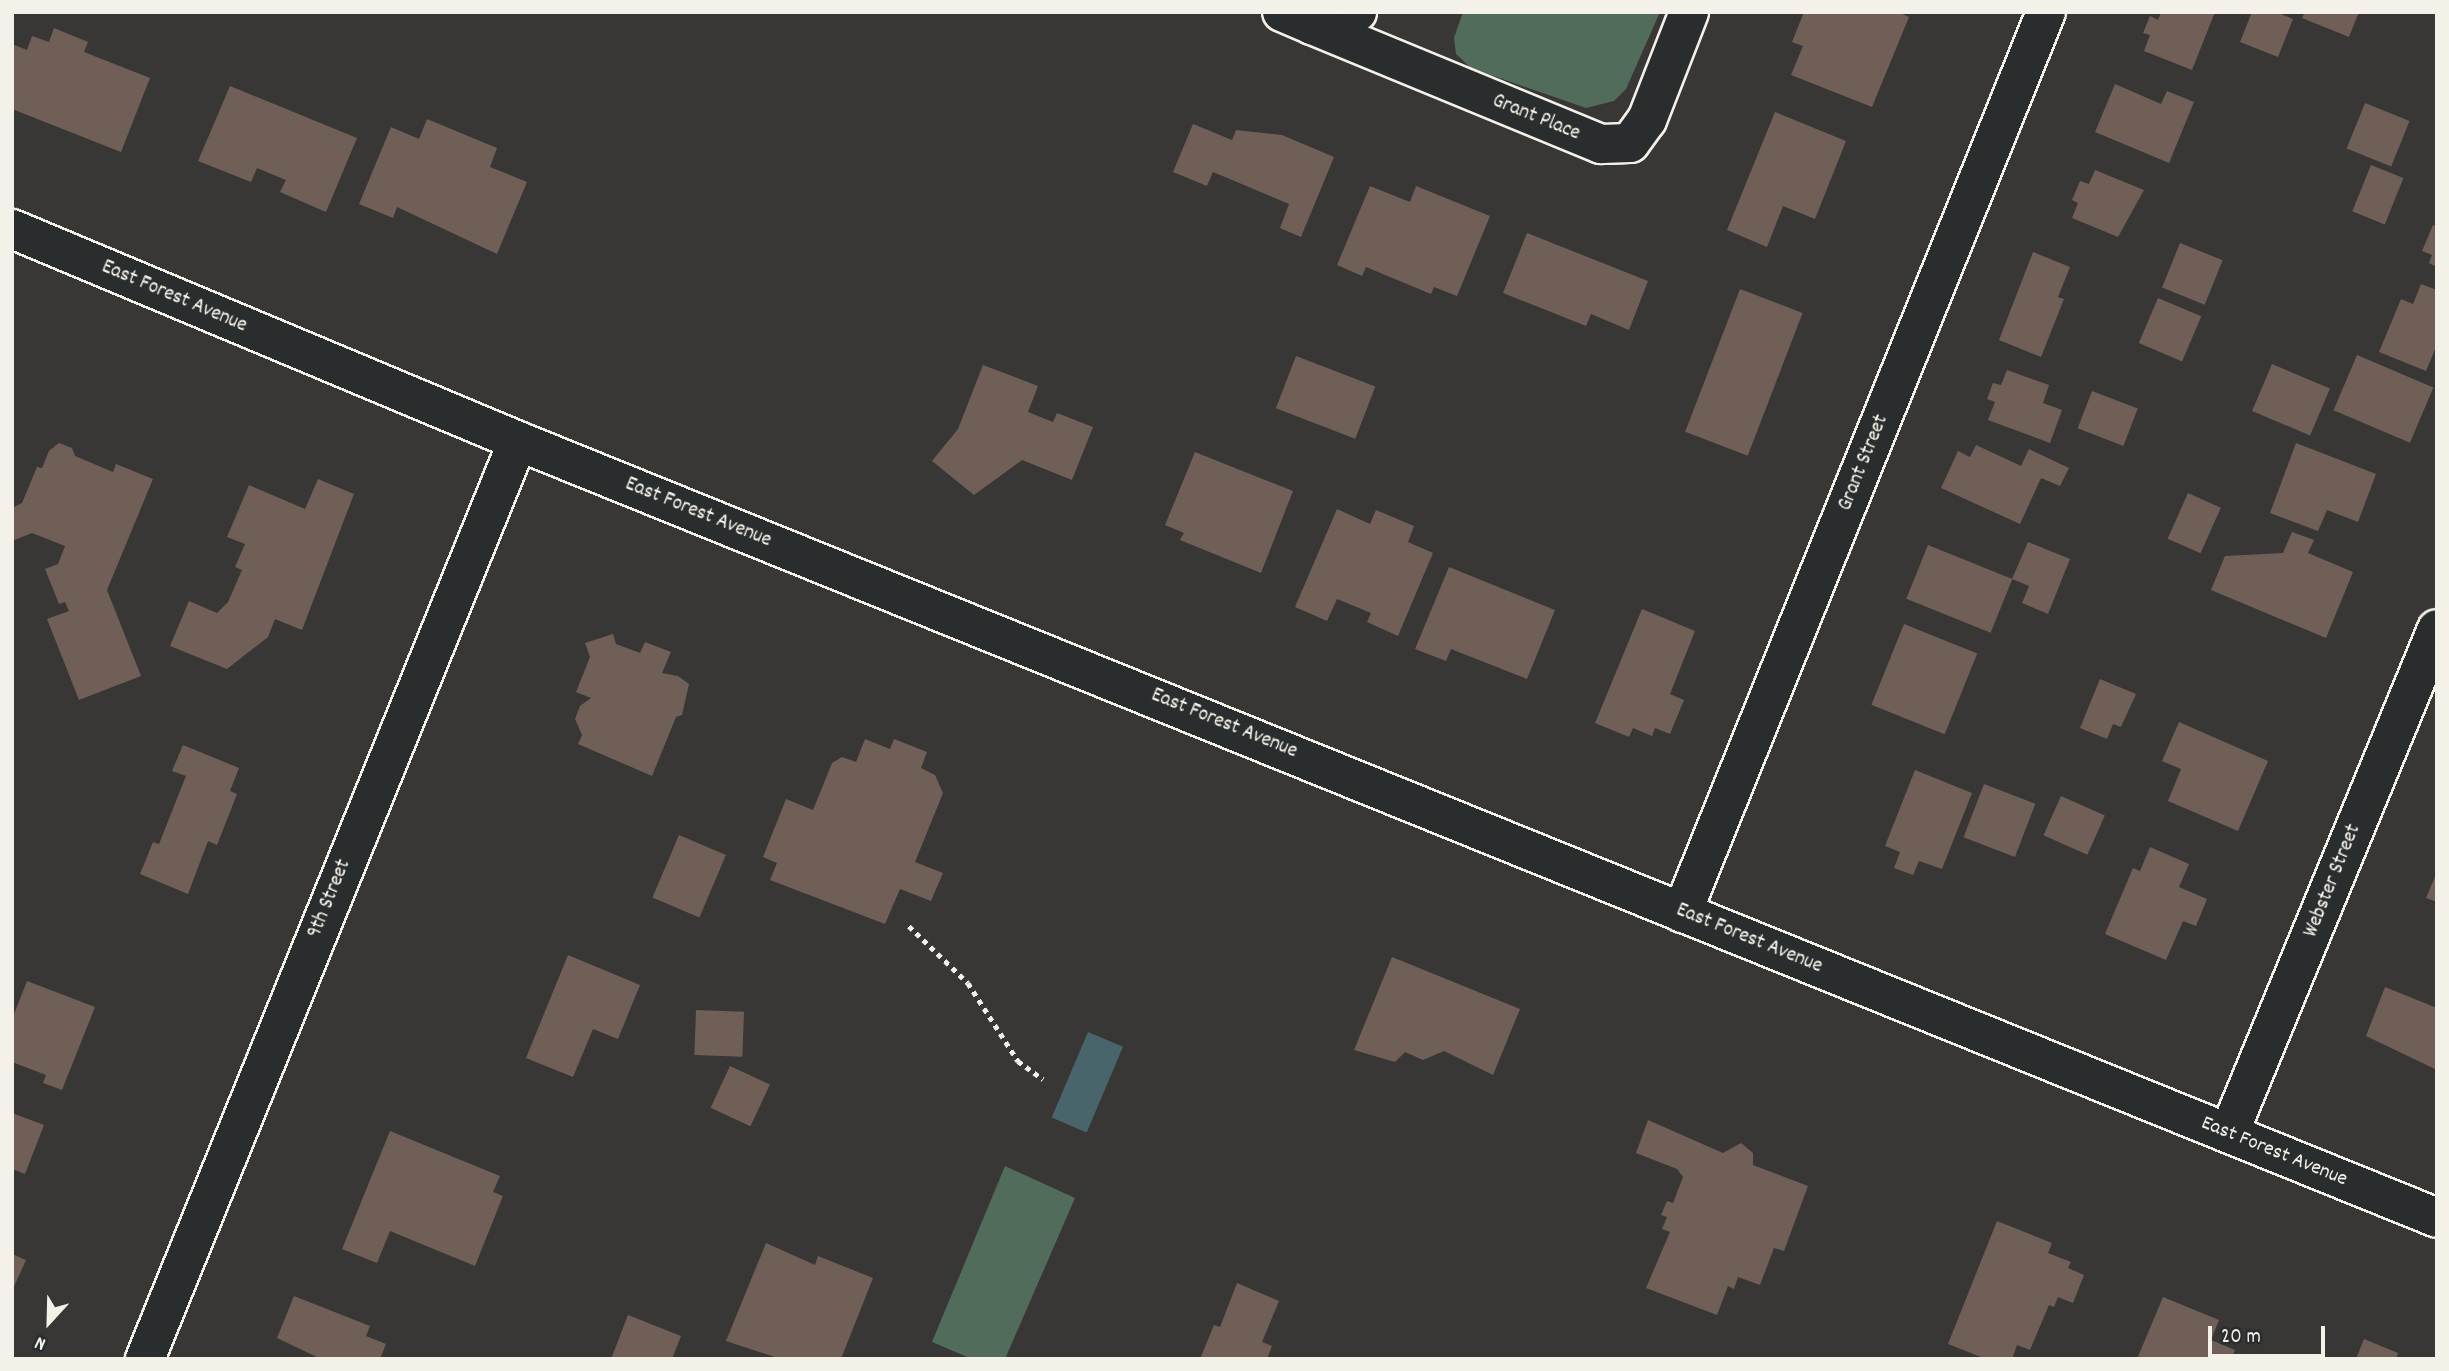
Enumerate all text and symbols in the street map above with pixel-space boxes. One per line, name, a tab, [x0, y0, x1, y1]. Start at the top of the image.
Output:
street label: Grant Place	[1488, 89, 1584, 147]
street label: East Forest Avenue	[98, 255, 250, 339]
street label: Grant Street	[1833, 411, 1895, 515]
street label: East Forest Avenue	[621, 472, 775, 554]
street label: East Forest Avenue	[1147, 683, 1301, 765]
street label: Webster Street	[2299, 821, 2367, 941]
street label: 9th Street	[303, 856, 357, 942]
street label: East Forest Avenue	[1672, 898, 1826, 980]
street label: East Forest Avenue	[2197, 1111, 2351, 1193]
north arrow	[14, 1287, 84, 1357]
scale bar	[2211, 1312, 2328, 1356]
text: 20 m	[2221, 1323, 2261, 1353]
text: N	[32, 1328, 50, 1356]

